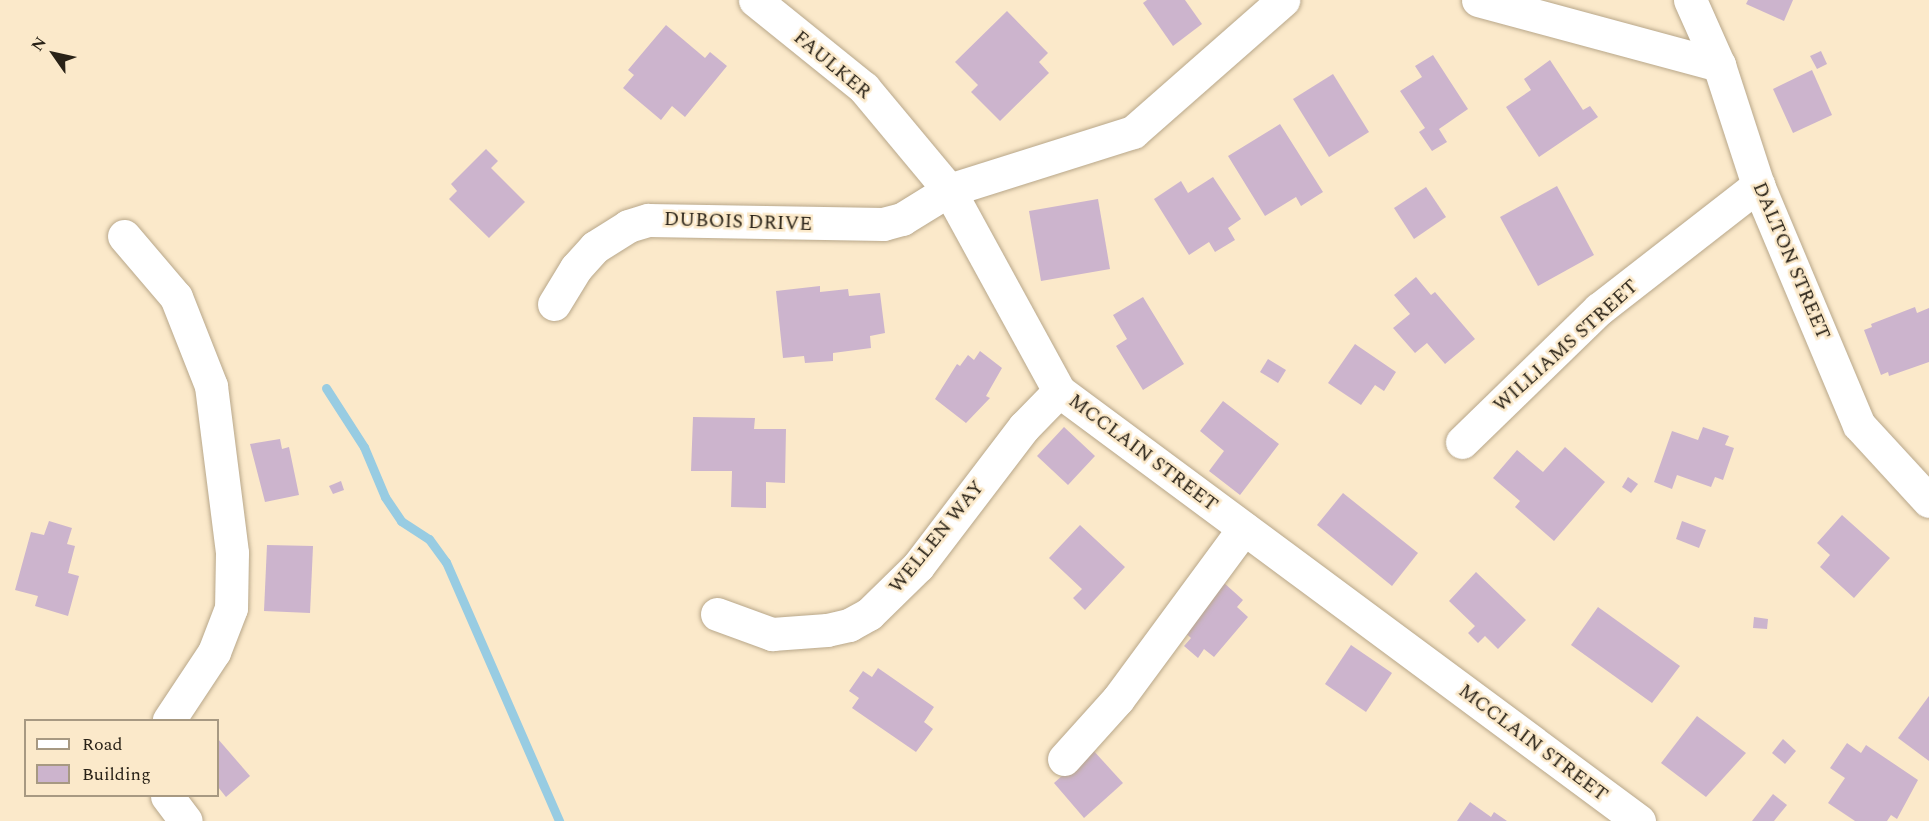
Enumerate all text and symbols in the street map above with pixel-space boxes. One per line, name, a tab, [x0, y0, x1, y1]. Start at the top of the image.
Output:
north arrow	[24, 24, 84, 84]
street label: FAULKER	[788, 26, 876, 104]
text: N	[25, 32, 53, 56]
street label: DALTON STREET	[1747, 179, 1835, 343]
street label: DUBOIS DRIVE	[663, 207, 813, 237]
street label: WILLIAMS STREET	[1489, 275, 1643, 417]
street label: MCCLAIN STREET	[1063, 389, 1223, 517]
street label: WELLEN WAY	[884, 476, 990, 598]
street label: MCCLAIN STREET	[1453, 679, 1613, 807]
legend	[24, 719, 219, 797]
text: Road	[82, 731, 123, 758]
text: Building	[82, 761, 151, 788]

